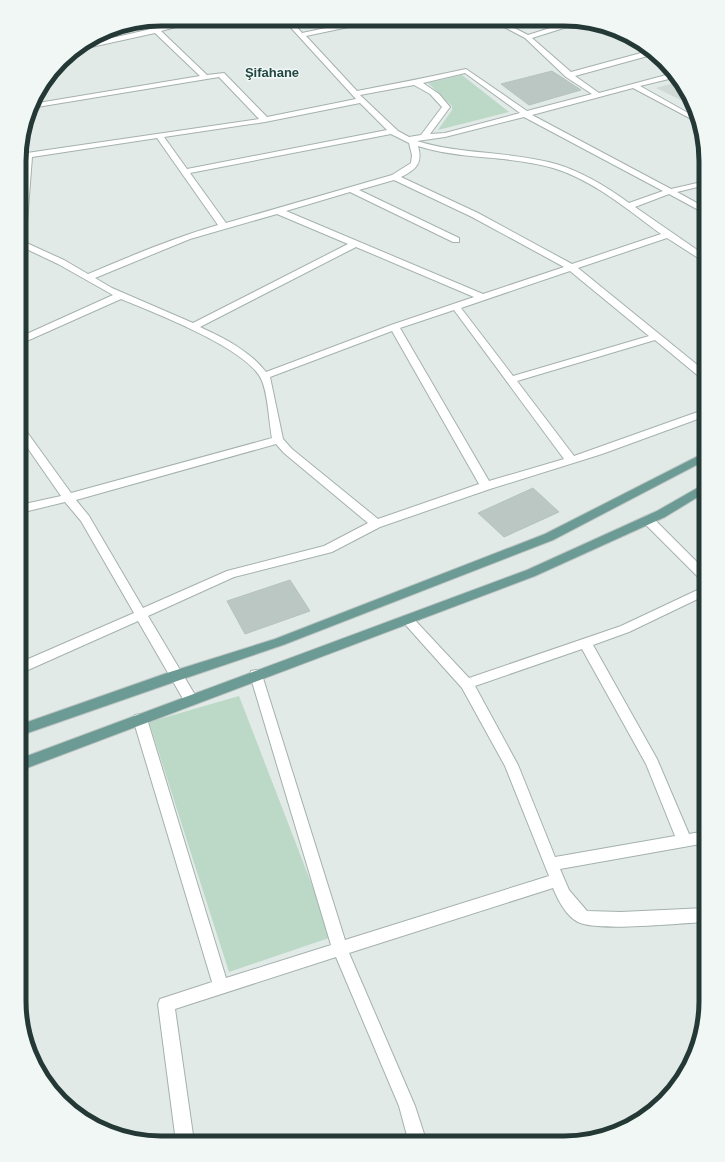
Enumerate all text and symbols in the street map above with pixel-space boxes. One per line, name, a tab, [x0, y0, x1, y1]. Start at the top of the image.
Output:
district label: Şifahane	[245, 65, 299, 80]

